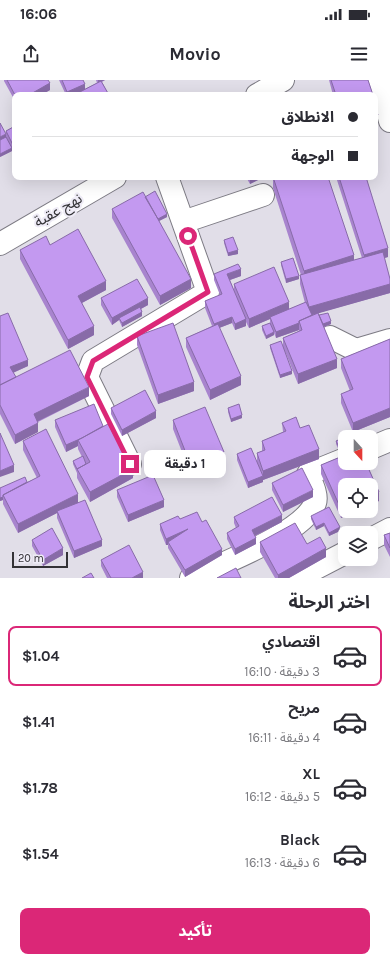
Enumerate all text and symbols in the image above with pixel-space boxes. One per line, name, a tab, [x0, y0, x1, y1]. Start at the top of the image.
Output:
text: 16:06	[20, 5, 57, 23]
icon: share	[20, 43, 42, 65]
text: Movio	[169, 43, 221, 65]
icon: menu	[348, 43, 370, 65]
text: الانطلاق	[282, 108, 334, 126]
text: الوجهة	[291, 147, 334, 165]
street label: نهج عقبة	[31, 189, 87, 233]
route start	[179, 227, 197, 245]
north arrow	[338, 430, 378, 470]
map controls	[338, 430, 378, 566]
callout: 1 دقيقة	[144, 450, 226, 478]
route end	[121, 455, 139, 473]
text: 1 دقيقة	[165, 456, 205, 471]
button: locate	[338, 478, 378, 518]
button: layers	[338, 526, 378, 566]
scale bar	[12, 550, 68, 569]
text: 20 m	[18, 552, 44, 565]
text: اختر الرحلة	[289, 591, 370, 613]
text: اقتصادي	[262, 633, 320, 651]
icon: car	[332, 638, 368, 674]
text: $1.04	[22, 647, 59, 665]
text: 3 دقيقة · 16:10	[244, 664, 320, 679]
text: مريح	[288, 699, 320, 717]
icon: car	[332, 704, 368, 740]
text: $1.41	[22, 713, 55, 731]
text: 4 دقيقة · 16:11	[248, 730, 320, 745]
text: XL	[302, 765, 320, 783]
icon: car	[332, 770, 368, 806]
text: $1.78	[22, 779, 58, 797]
text: 5 دقيقة · 16:12	[245, 789, 320, 804]
text: Black	[280, 831, 320, 849]
icon: car	[332, 836, 368, 872]
text: $1.54	[22, 845, 59, 863]
text: 6 دقيقة · 16:13	[245, 855, 320, 870]
button: تأكيد	[20, 908, 370, 954]

